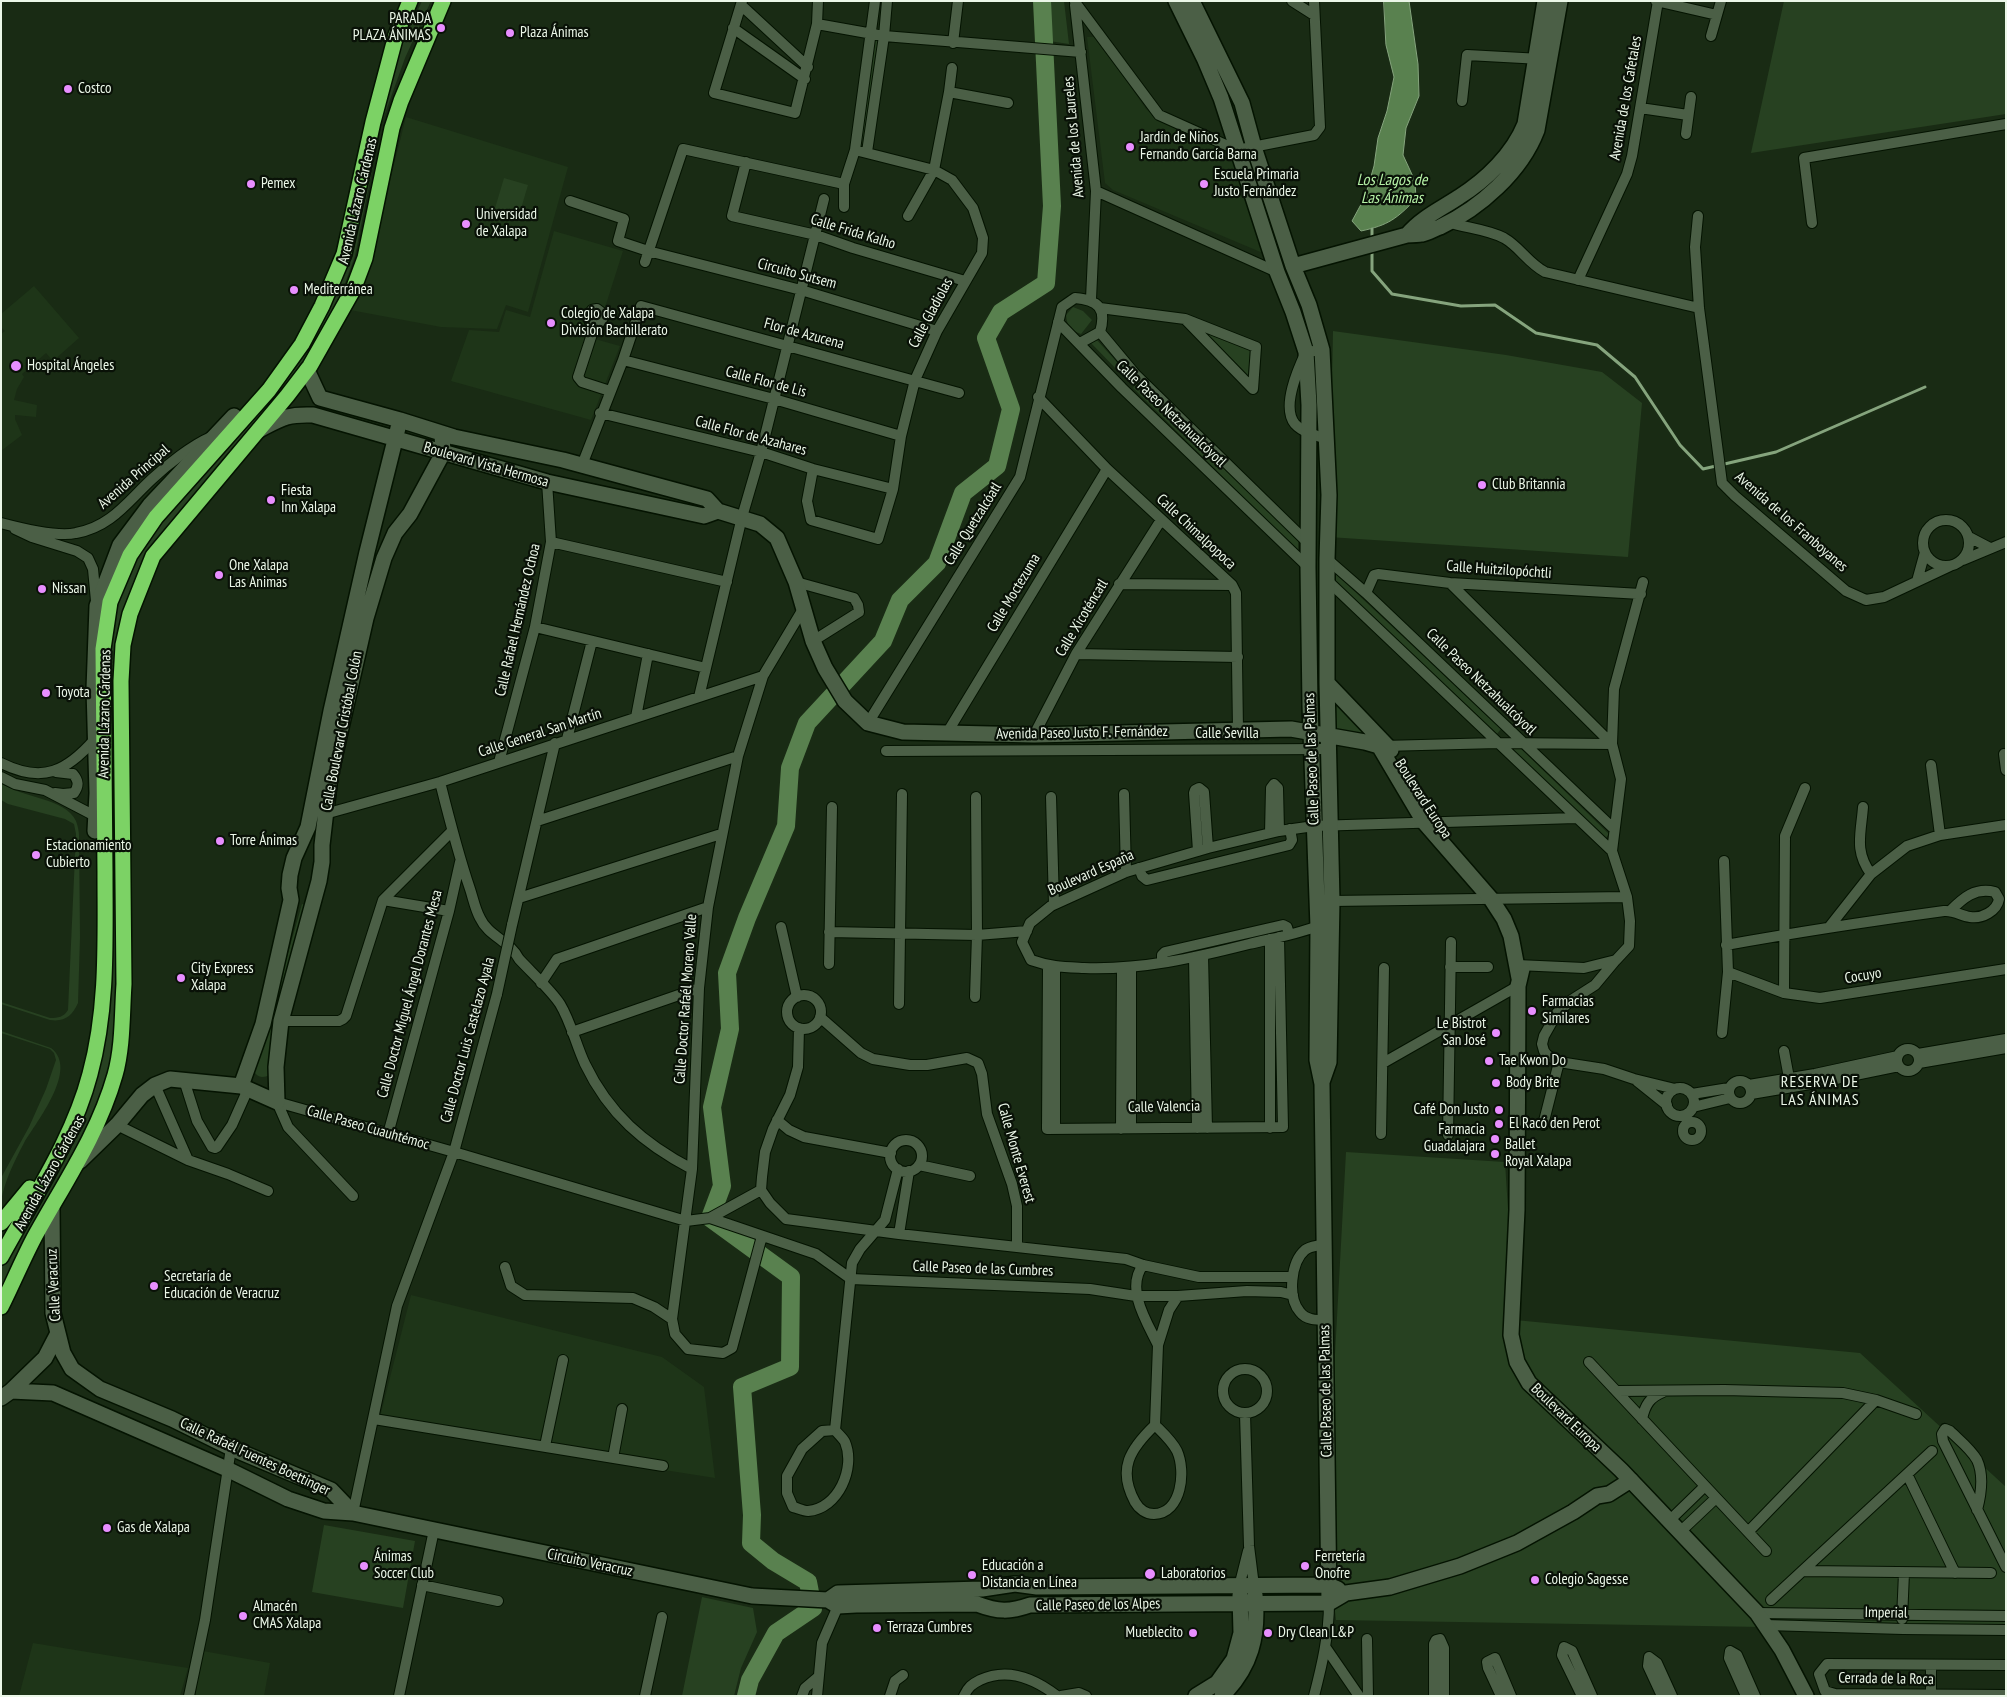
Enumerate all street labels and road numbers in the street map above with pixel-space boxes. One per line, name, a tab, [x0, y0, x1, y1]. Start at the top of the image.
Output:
street label: Avenida de los Cafetales	[1606, 35, 1646, 161]
street label: Avenida de los Laureles	[1060, 76, 1088, 198]
street label: Avenida Lázaro Cárdenas	[335, 136, 381, 266]
street label: Calle Frida Kalho	[808, 211, 898, 253]
street label: Circuito Sutsem	[756, 255, 838, 293]
street label: Calle Gladiolas	[905, 275, 957, 351]
street label: Flor de Azucena	[762, 315, 846, 353]
street label: Calle Paseo Netzahualcóyotl	[1112, 357, 1230, 471]
street label: Calle Flor de Lis	[724, 363, 808, 401]
street label: Calle Flor de Azahares	[693, 412, 809, 460]
street label: Boulevard Vista Hermosa	[421, 439, 551, 491]
street label: Avenida Principal	[94, 441, 174, 513]
street label: Avenida de los Franboyanes	[1731, 468, 1851, 576]
street label: Calle Quetzalcóatl	[940, 479, 1006, 569]
street label: Calle Chimalpopoca	[1152, 491, 1240, 573]
street label: Calle Rafael Hernández Ochoa	[492, 542, 544, 698]
street label: Calle Moctezuma	[984, 551, 1044, 635]
street label: Calle Huitzilopóchtli	[1446, 557, 1552, 583]
street label: Calle Xicoténcatl	[1052, 576, 1112, 660]
street label: Calle Paseo Netzahualcóyotl	[1422, 625, 1540, 739]
street label: Avenida Lázaro Cárdenas	[95, 649, 115, 779]
street label: Calle Boulevard Cristóbal Colón	[318, 650, 366, 812]
street label: Calle Paseo de las Palmas	[1301, 692, 1323, 826]
street label: Calle General San Martín	[476, 705, 604, 761]
street label: Avenida Paseo Justo F. Fernández	[996, 723, 1168, 743]
street label: Calle Sevilla	[1195, 725, 1259, 743]
street label: Boulevard Europa	[1391, 756, 1455, 842]
street label: Boulevard España	[1045, 846, 1137, 900]
street label: Calle Doctor Miguel Ángel Dorantes Mesa	[374, 888, 446, 1100]
street label: Calle Doctor Rafaél Moreno Valle	[671, 913, 701, 1085]
street label: Calle Doctor Luis Castelazo Ayala	[437, 955, 499, 1125]
street label: Cocuyo	[1843, 964, 1883, 988]
street label: Calle Valencia	[1128, 1097, 1200, 1117]
street label: Calle Monte Everest	[993, 1101, 1039, 1205]
street label: Calle Paseo Cuauhtémoc	[305, 1102, 431, 1154]
street label: Avenida Lázaro Cárdenas	[11, 1112, 89, 1234]
street label: Calle Veracruz	[43, 1248, 65, 1322]
street label: Calle Paseo de las Cumbres	[912, 1258, 1054, 1280]
street label: Calle Paseo de las Palmas	[1316, 1325, 1336, 1457]
street label: Boulevard Europa	[1527, 1380, 1605, 1456]
street label: Calle Rafaél Fuentes Boettinger	[177, 1414, 333, 1500]
street label: Circuito Veracruz	[546, 1545, 634, 1581]
street label: Calle Paseo de los Alpes	[1036, 1595, 1160, 1615]
street label: Imperial	[1864, 1604, 1908, 1622]
street label: Cerrada de la Roca	[1838, 1669, 1934, 1689]

